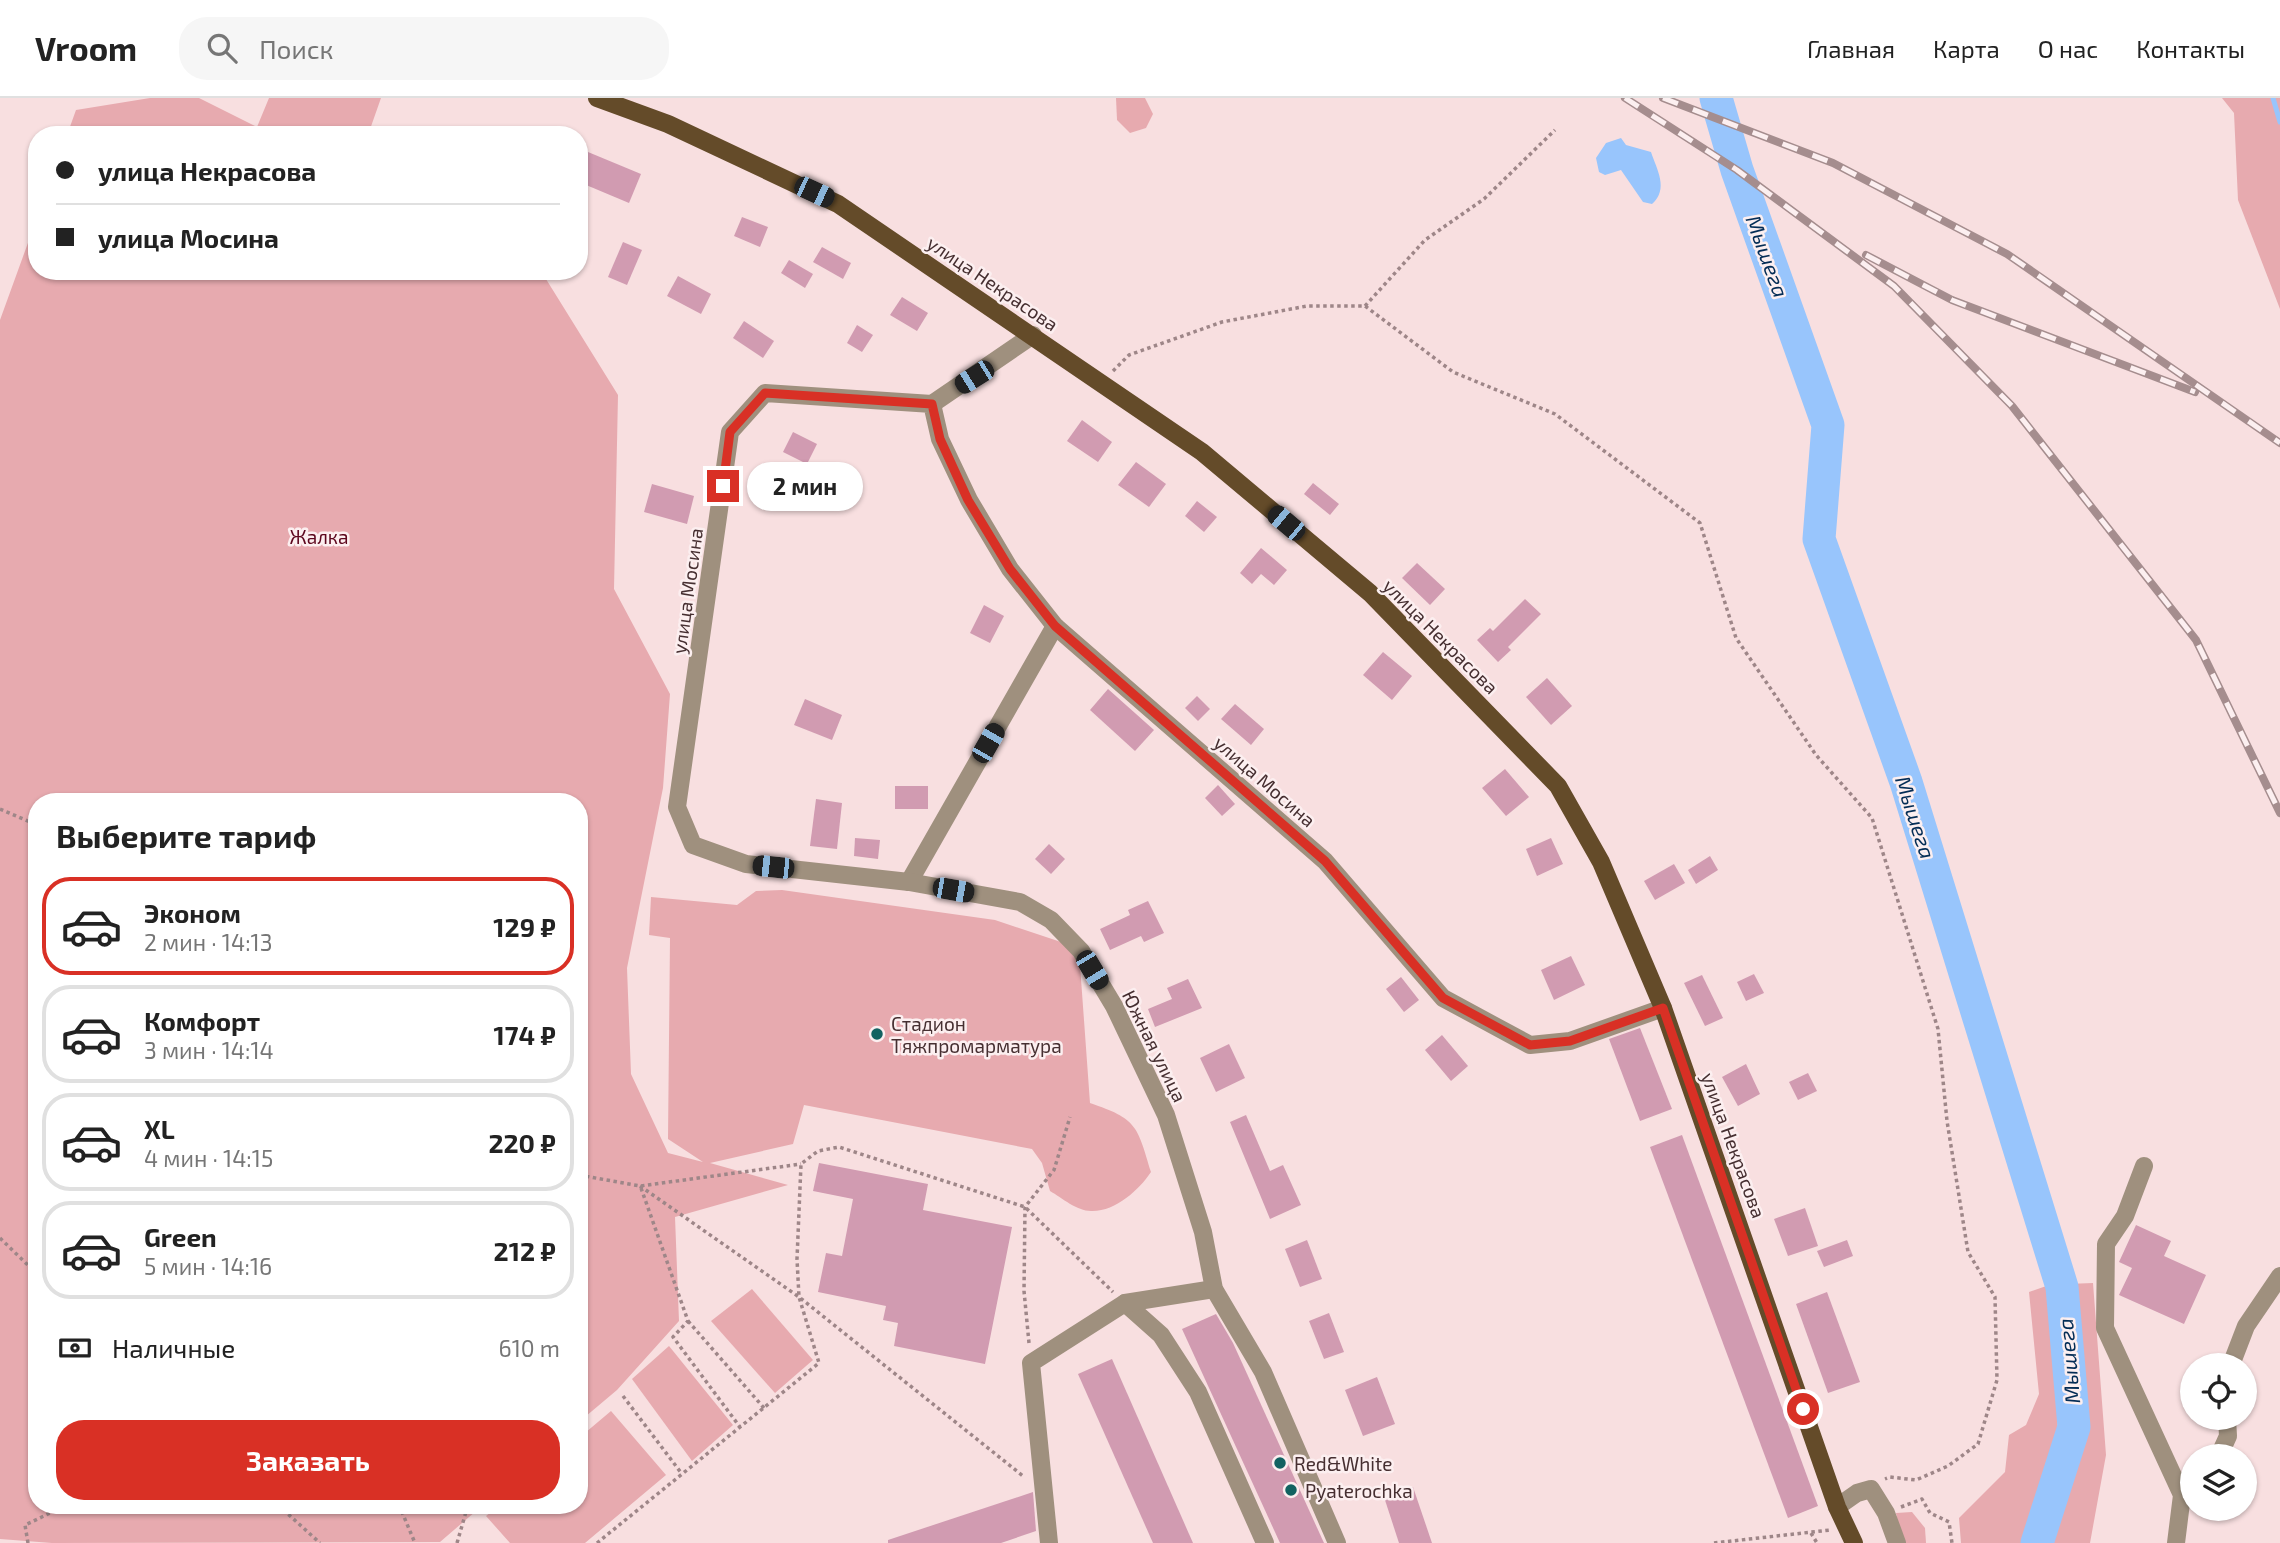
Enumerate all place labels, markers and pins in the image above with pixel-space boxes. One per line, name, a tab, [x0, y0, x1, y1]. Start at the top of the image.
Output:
place label: Стадион Тяжпромарматура	[891, 1012, 1062, 1058]
marker: Стадион Тяжпромарматура	[869, 1026, 885, 1042]
place label: Red&White	[1294, 1452, 1393, 1475]
marker: Red&White	[1272, 1455, 1288, 1471]
place label: Pyaterochka	[1305, 1479, 1413, 1502]
marker: Pyaterochka	[1283, 1482, 1299, 1498]

